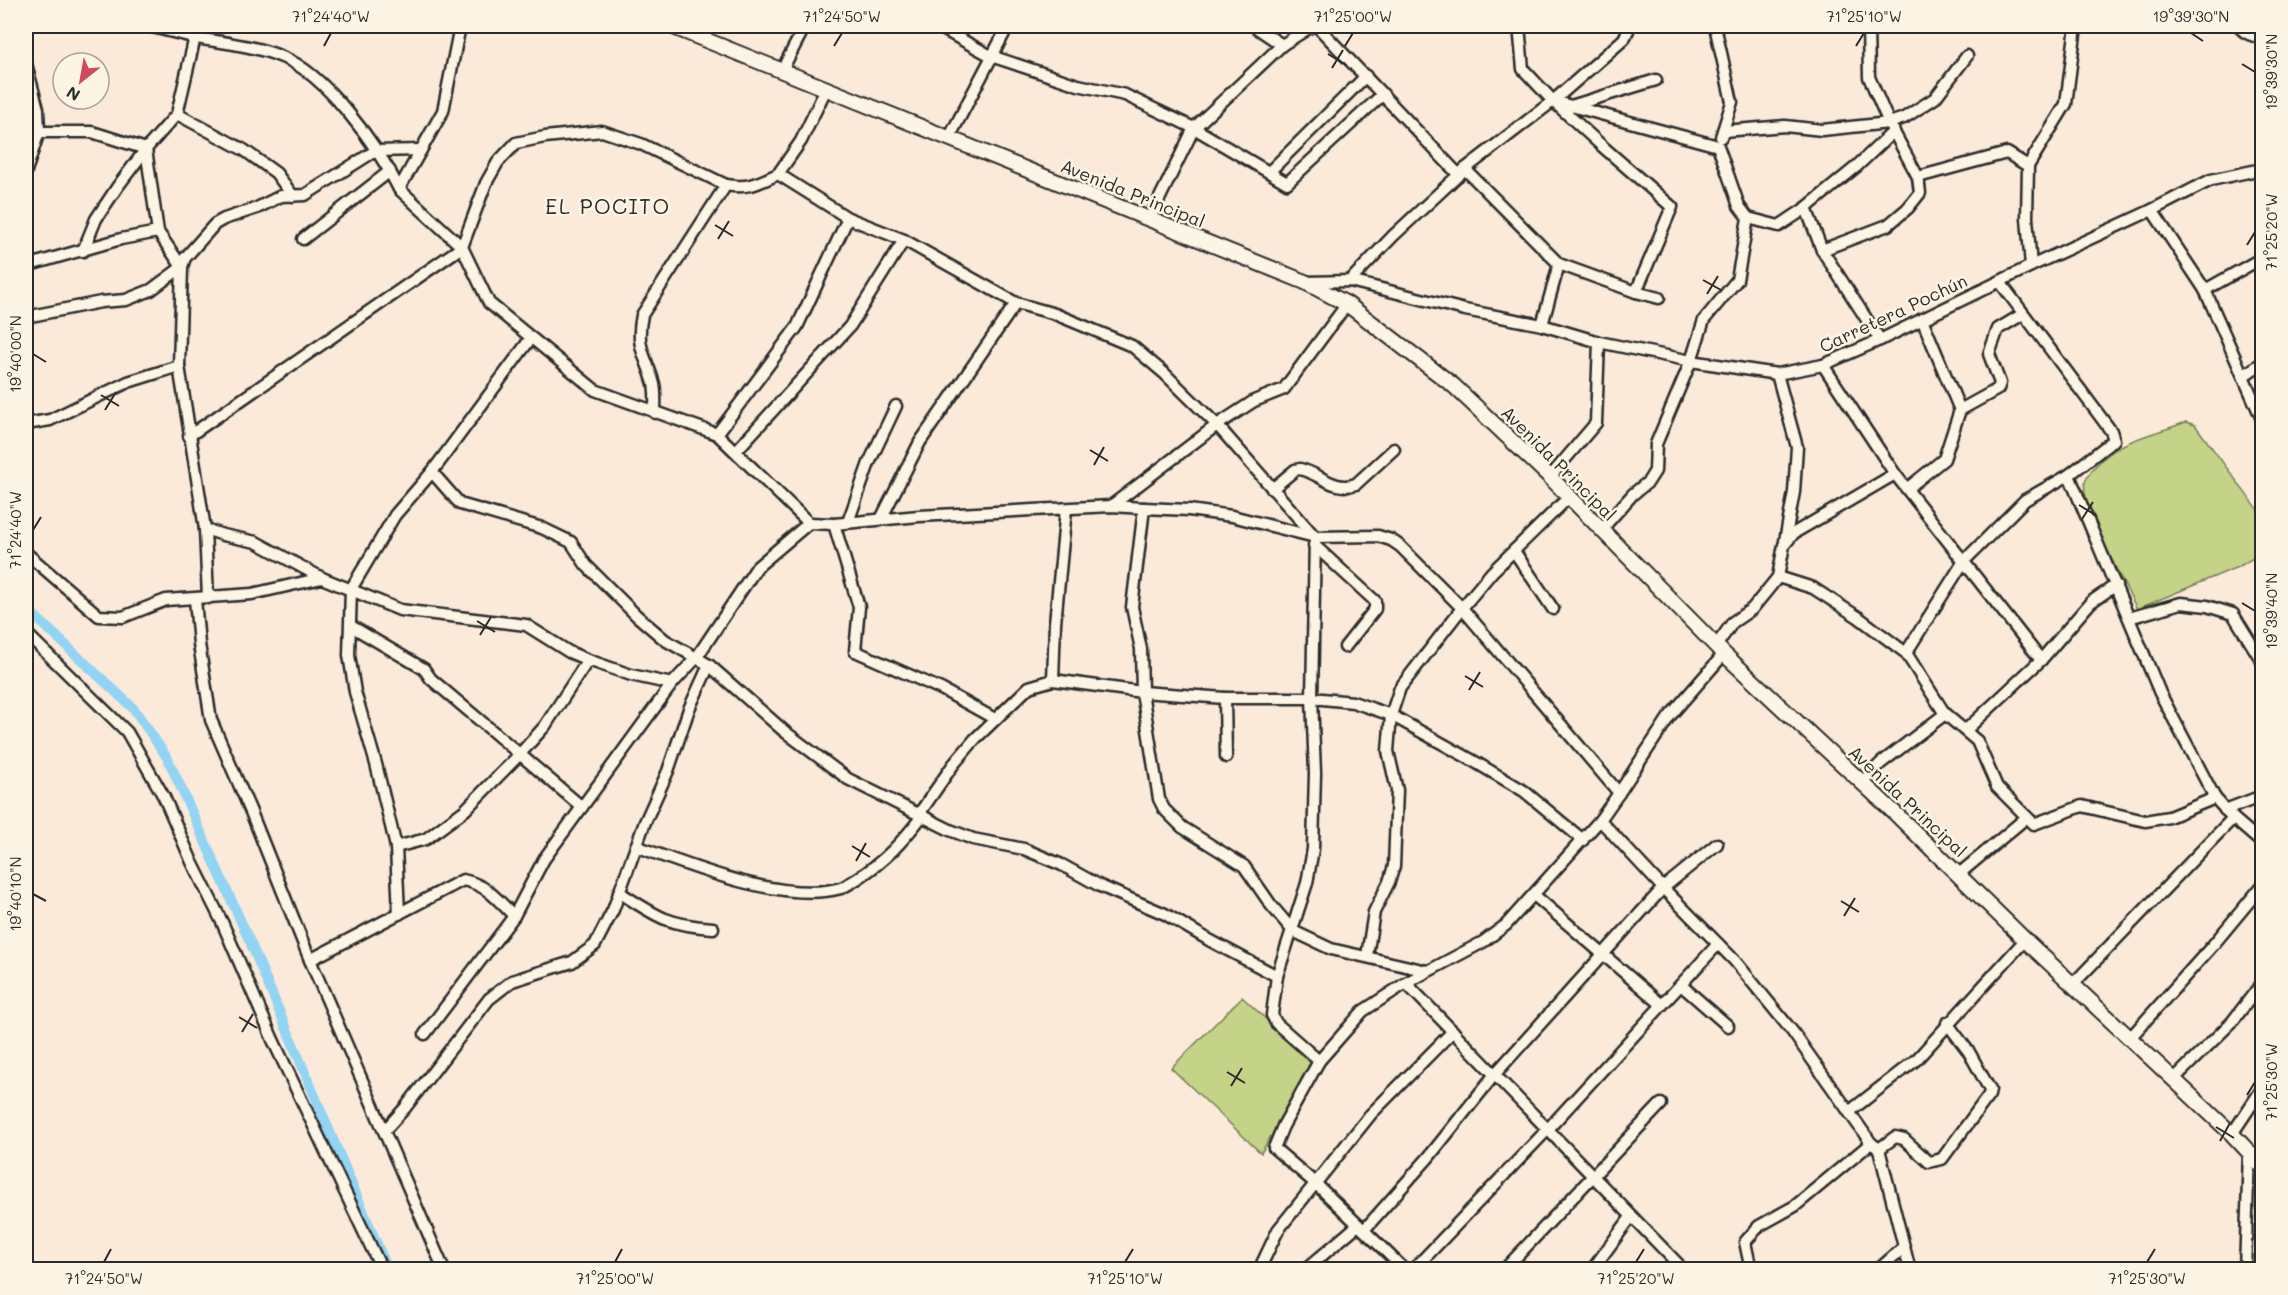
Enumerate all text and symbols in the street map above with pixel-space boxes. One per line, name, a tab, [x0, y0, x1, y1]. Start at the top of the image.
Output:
text: 71°24'40"W	[292, 6, 370, 26]
text: 71°24'50"W	[803, 6, 881, 26]
text: 71°25'00"W	[1314, 6, 1392, 26]
text: 71°25'10"W	[1826, 6, 1902, 26]
text: 19°39'30"N	[2153, 6, 2229, 26]
text: 19°39'30"N	[2261, 34, 2281, 110]
north arrow	[51, 51, 111, 111]
text: N	[62, 82, 84, 106]
street label: Avenida Principal	[1057, 153, 1209, 233]
district label: EL POCITO	[545, 192, 671, 219]
text: 71°25'20"W	[2261, 193, 2281, 271]
street label: Carretera Pochún	[1815, 268, 1971, 358]
text: 19°40'00"N	[5, 315, 25, 393]
street label: Avenida Principal	[1496, 400, 1622, 526]
text: 71°24'40"W	[5, 491, 25, 569]
text: 19°39'40"N	[2261, 573, 2281, 649]
street label: Avenida Principal	[1844, 740, 1972, 862]
text: 19°40'10"N	[5, 856, 25, 932]
text: 71°25'30"W	[2261, 1043, 2281, 1121]
text: 71°24'50"W	[65, 1268, 143, 1288]
text: 71°25'00"W	[576, 1268, 654, 1288]
text: 71°25'10"W	[1087, 1268, 1163, 1288]
text: 71°25'20"W	[1597, 1268, 1675, 1288]
text: 71°25'30"W	[2108, 1268, 2186, 1288]

